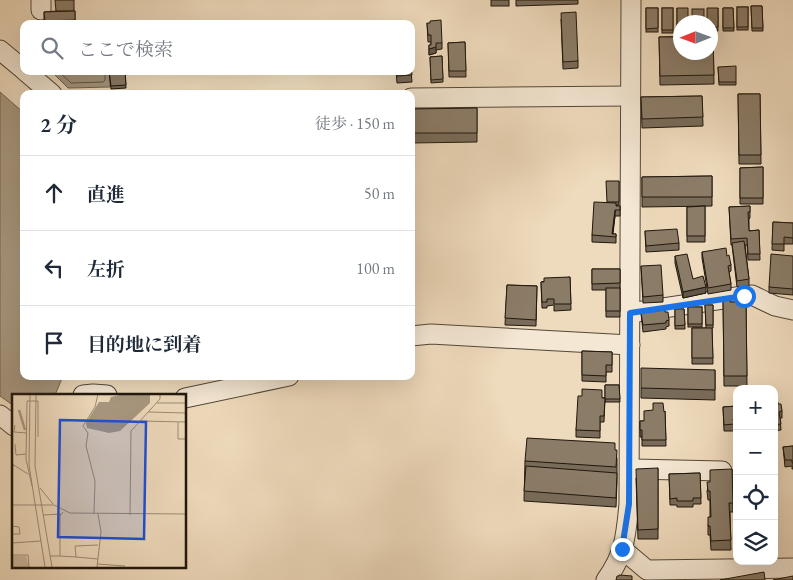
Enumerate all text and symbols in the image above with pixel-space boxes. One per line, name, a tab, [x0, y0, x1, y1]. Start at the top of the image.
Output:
north arrow	[673, 15, 718, 60]
search box	[20, 20, 415, 75]
icon: search	[38, 34, 66, 62]
text: ここで検索	[78, 37, 173, 62]
text: 2 分	[40, 111, 77, 138]
text: 徒歩 · 150 m	[315, 113, 395, 134]
icon: ahead	[40, 179, 68, 207]
text: 直進	[87, 182, 125, 207]
text: 50 m	[364, 183, 395, 204]
icon: left	[40, 254, 68, 282]
text: 左折	[87, 257, 125, 282]
text: 100 m	[356, 258, 395, 279]
route start	[733, 285, 756, 308]
icon: arrive	[40, 329, 68, 357]
text: 目的地に到着	[87, 332, 201, 357]
map controls	[733, 385, 778, 565]
button: +	[733, 385, 778, 430]
inset map	[12, 394, 186, 568]
button: −	[733, 430, 778, 475]
button: locate	[733, 475, 778, 520]
button: layers	[733, 520, 778, 565]
route end	[611, 538, 634, 561]

